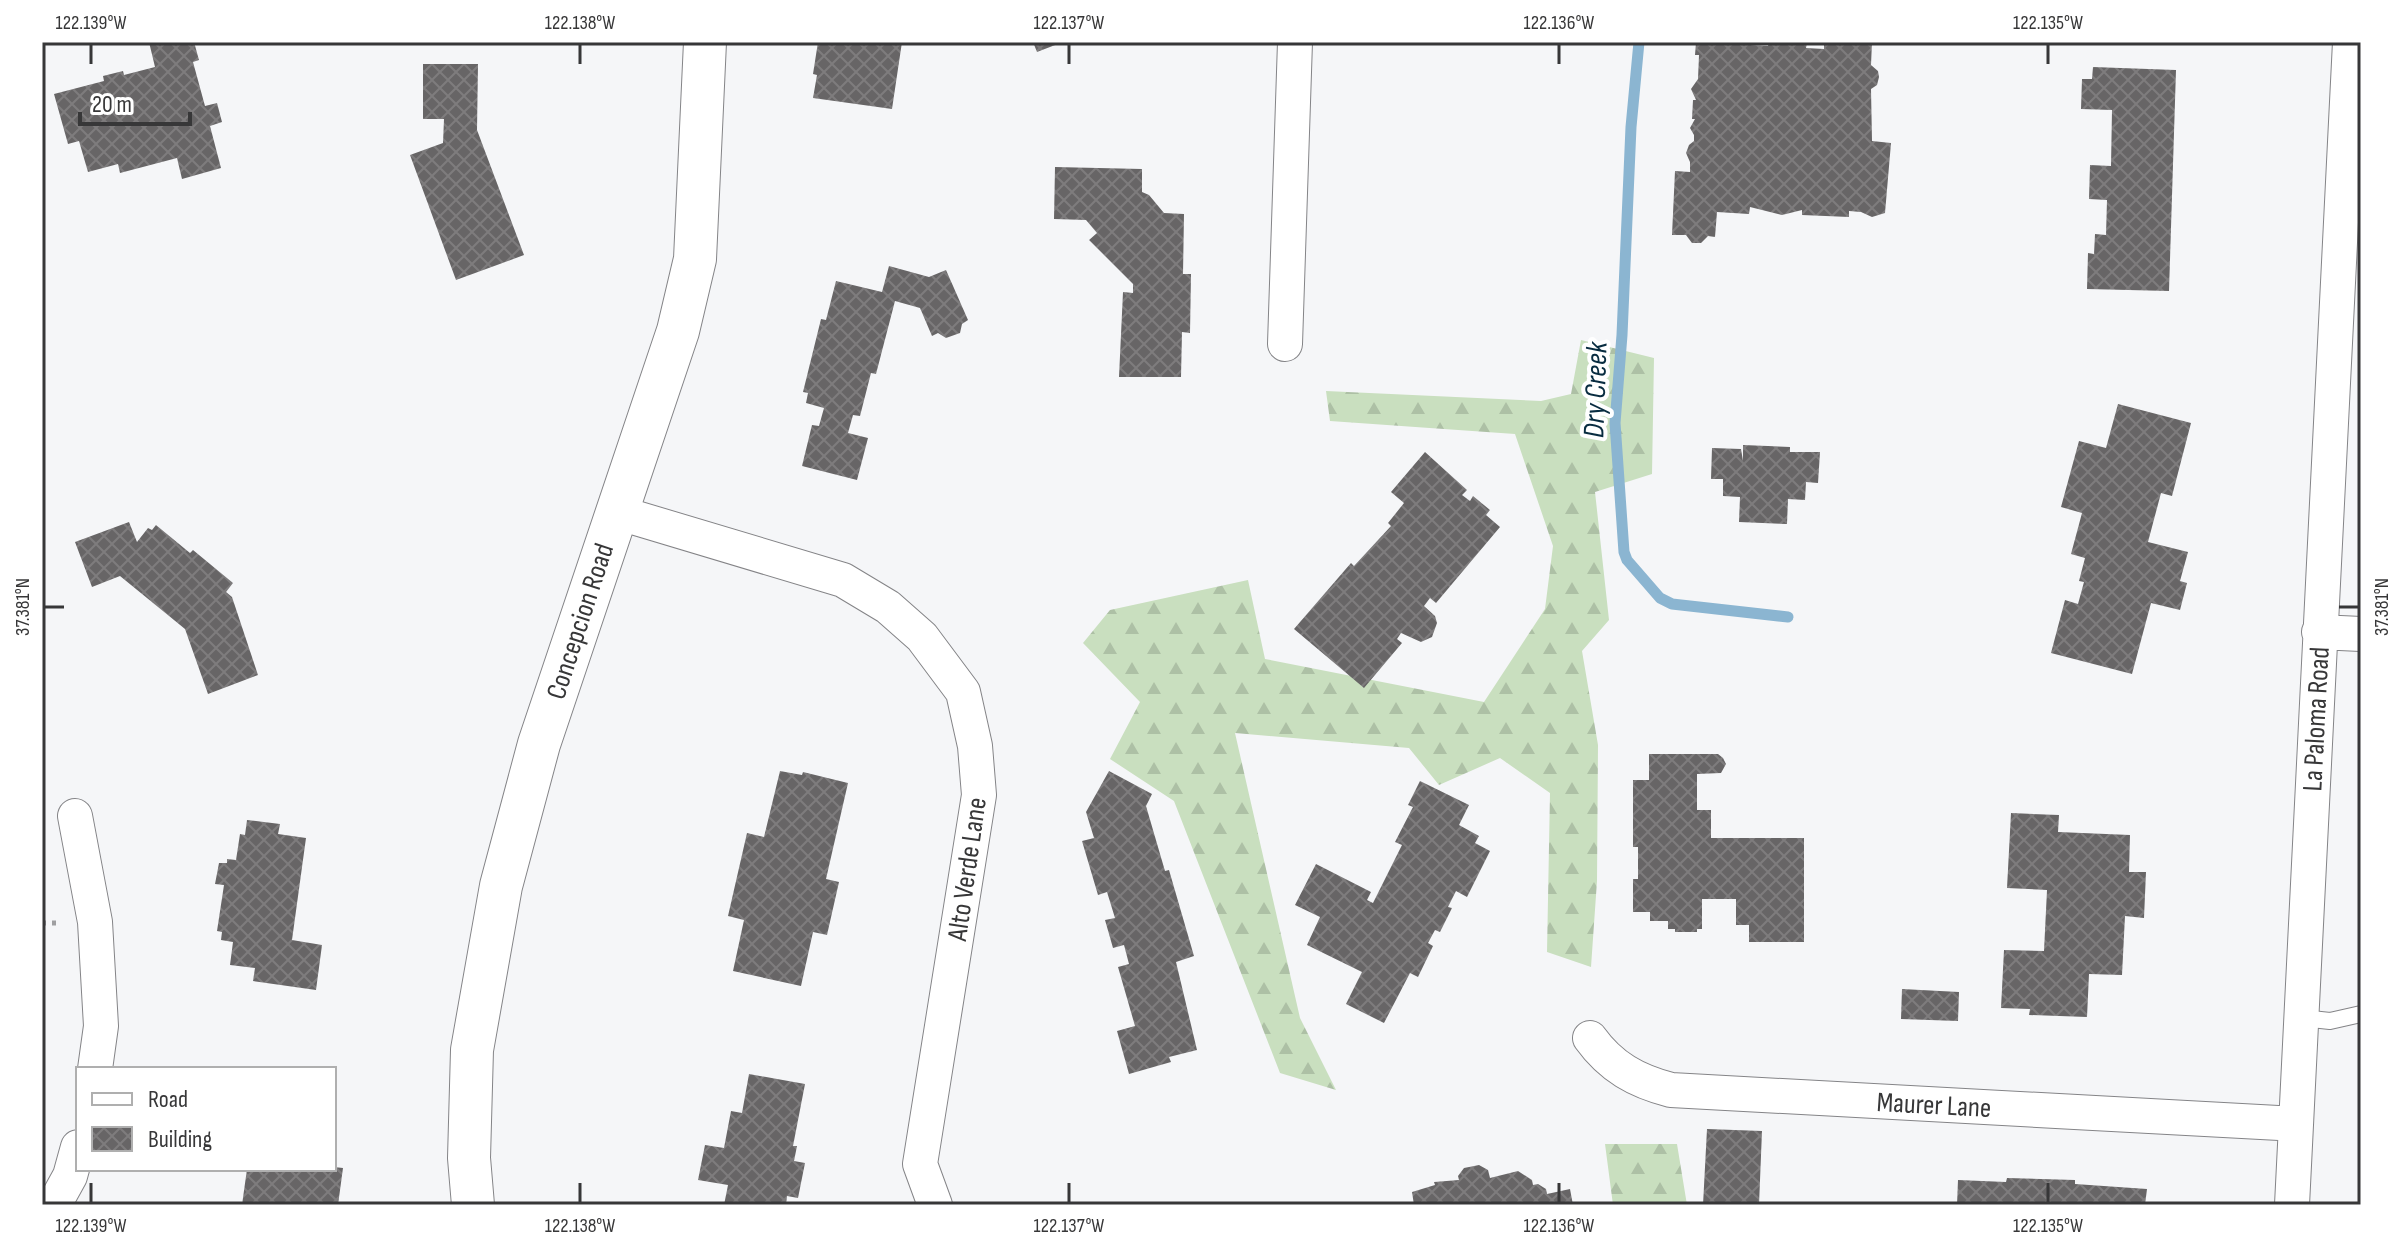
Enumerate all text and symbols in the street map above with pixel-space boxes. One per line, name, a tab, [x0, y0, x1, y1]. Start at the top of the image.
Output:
text: 122.139°W	[56, 11, 126, 35]
text: 122.138°W	[545, 11, 615, 35]
text: 122.137°W	[1034, 11, 1104, 35]
text: 122.136°W	[1524, 11, 1594, 35]
text: 122.135°W	[2013, 11, 2083, 35]
scale bar	[80, 76, 190, 126]
text: 20 m	[92, 90, 132, 119]
water label: Dry Creek	[1576, 341, 1616, 439]
street label: Concepcion Road	[540, 539, 621, 704]
text: 37.381°N	[11, 578, 35, 636]
text: 37.381°N	[2370, 578, 2394, 636]
street label: La Paloma Road	[2296, 646, 2337, 792]
street label: Alto Verde Lane	[941, 795, 994, 944]
legend	[76, 1067, 336, 1171]
text: Road	[148, 1085, 188, 1114]
street label: Maurer Lane	[1876, 1086, 1992, 1125]
text: Building	[148, 1125, 212, 1154]
text: 122.139°W	[56, 1214, 126, 1238]
text: 122.138°W	[545, 1214, 615, 1238]
text: 122.137°W	[1034, 1214, 1104, 1238]
text: 122.136°W	[1524, 1214, 1594, 1238]
text: 122.135°W	[2013, 1214, 2083, 1238]

